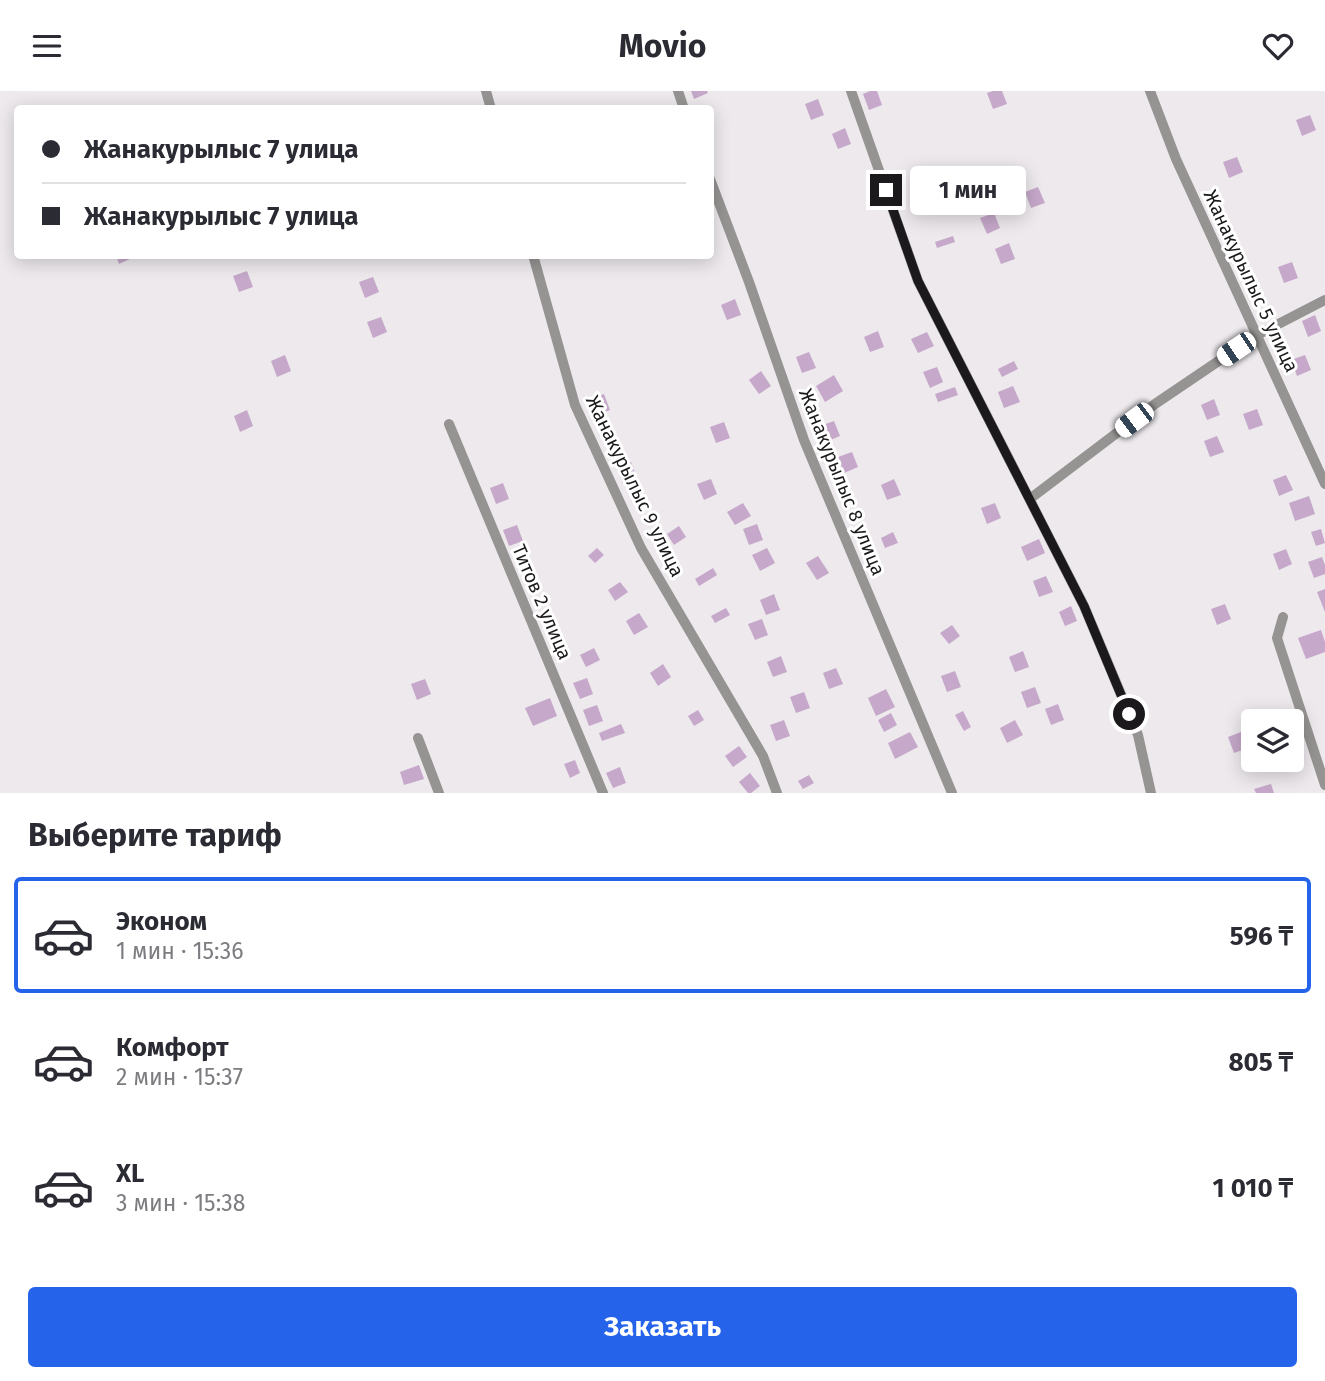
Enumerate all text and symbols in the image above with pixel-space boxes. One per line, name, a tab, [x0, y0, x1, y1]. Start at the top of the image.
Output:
icon: menu	[28, 27, 66, 65]
text: Movio	[619, 27, 706, 65]
icon: heart	[1259, 27, 1297, 65]
text: Жанакурылыс 7 улица	[84, 134, 359, 165]
callout: 1 мин	[910, 165, 1026, 215]
route end	[870, 174, 902, 206]
text: 1 мин	[939, 176, 997, 204]
street label: Жанакурылыс 5 улица	[1199, 186, 1303, 376]
text: Жанакурылыс 7 улица	[84, 201, 359, 232]
car	[1213, 329, 1260, 369]
street label: Жанакурылыс 8 улица	[794, 385, 890, 579]
street label: Жанакурылыс 9 улица	[581, 392, 689, 580]
car	[1111, 399, 1158, 441]
street label: Титов 2 улица	[507, 541, 577, 663]
route start	[1113, 698, 1145, 730]
map controls	[1241, 709, 1304, 772]
button: layers	[1241, 709, 1304, 772]
text: Выберите тариф	[28, 816, 282, 854]
icon: car	[32, 904, 95, 967]
text: Эконом	[116, 906, 207, 937]
text: 596 ₸	[1230, 921, 1293, 952]
text: 1 мин · 15:36	[116, 937, 244, 965]
icon: car	[32, 1030, 95, 1093]
text: Комфорт	[116, 1032, 229, 1063]
text: 805 ₸	[1228, 1047, 1293, 1078]
text: 2 мин · 15:37	[116, 1063, 243, 1091]
icon: car	[32, 1156, 95, 1219]
text: XL	[116, 1158, 144, 1189]
text: 1 010 ₸	[1213, 1173, 1293, 1204]
text: 3 мин · 15:38	[116, 1189, 246, 1217]
button: Заказать	[28, 1287, 1297, 1367]

